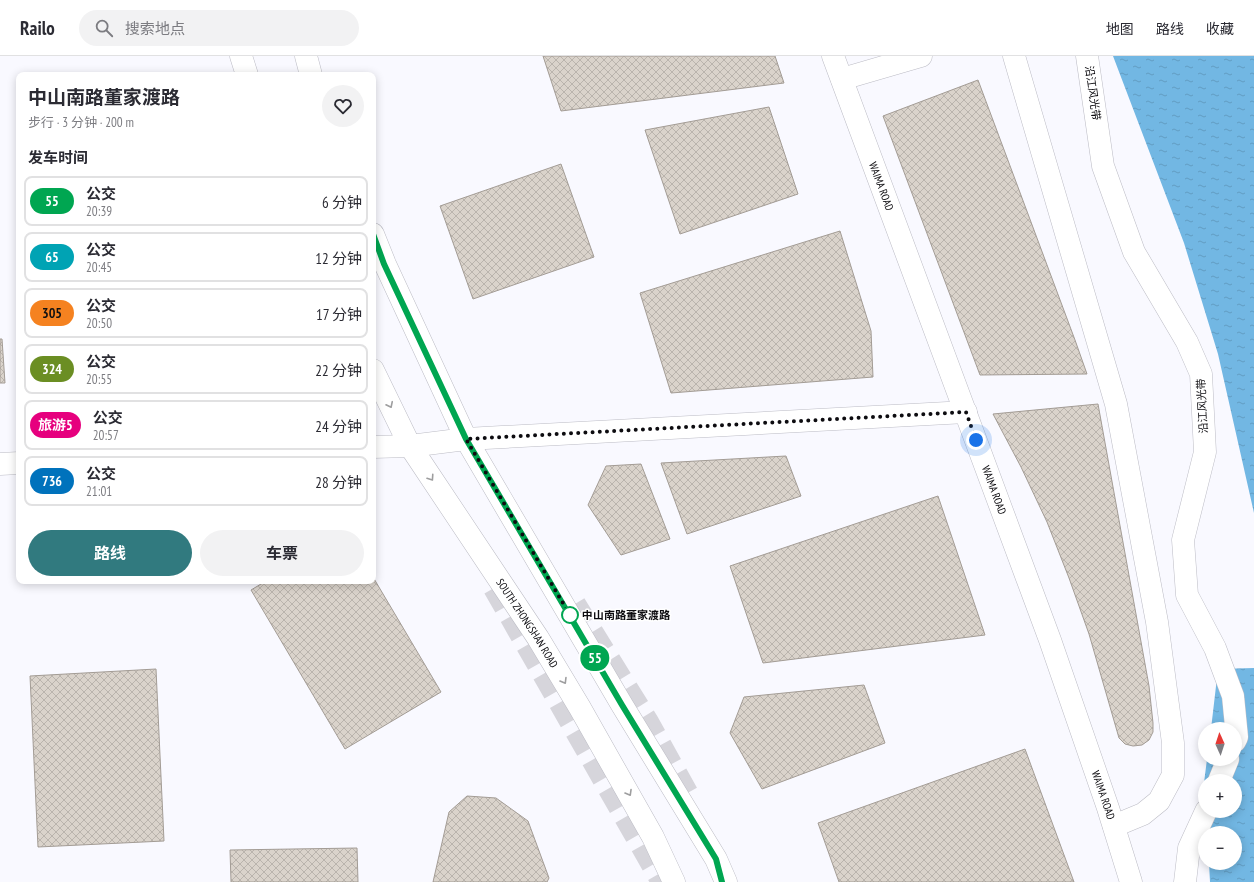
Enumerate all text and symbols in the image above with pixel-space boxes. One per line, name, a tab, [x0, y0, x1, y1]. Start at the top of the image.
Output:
search box	[79, 10, 359, 46]
text: Railo	[20, 16, 55, 40]
icon: search	[93, 17, 115, 39]
text: 搜索地点	[125, 19, 185, 38]
text: 地图	[1106, 20, 1134, 38]
text: 路线	[1156, 20, 1184, 38]
text: 收藏	[1206, 20, 1234, 38]
street label: 沿江风光带	[1082, 65, 1104, 121]
text: 中山南路董家渡路	[28, 85, 180, 109]
button: heart	[322, 85, 364, 127]
text: 步行 · 3 分钟 · 200 m	[28, 114, 134, 131]
text: 发车时间	[28, 148, 88, 167]
street label: WAIMA ROAD	[866, 160, 897, 213]
text: 公交	[86, 184, 116, 203]
text: 55	[45, 192, 59, 210]
text: 6 分钟	[322, 193, 362, 212]
text: 20:39	[86, 203, 112, 220]
text: 公交	[86, 240, 116, 259]
text: 65	[45, 248, 59, 266]
text: 12 分钟	[315, 249, 362, 268]
text: 20:45	[86, 259, 112, 276]
text: 公交	[86, 296, 116, 315]
text: 305	[42, 304, 62, 322]
text: 17 分钟	[316, 305, 362, 324]
text: 20:50	[86, 315, 112, 332]
text: 公交	[86, 352, 116, 371]
text: 324	[42, 360, 62, 378]
text: 22 分钟	[315, 361, 362, 380]
text: 20:55	[86, 371, 112, 388]
street label: 沿江风光带	[1194, 378, 1210, 434]
one-way arrow	[385, 401, 393, 408]
text: 公交	[93, 408, 123, 427]
text: 旅游5	[38, 416, 73, 434]
text: 24 分钟	[315, 417, 362, 436]
text: 20:57	[93, 427, 119, 444]
your location	[966, 430, 986, 450]
text: 公交	[86, 464, 116, 483]
street label: WAIMA ROAD	[979, 464, 1010, 517]
text: 736	[42, 472, 62, 490]
text: 28 分钟	[315, 473, 362, 492]
one-way arrow	[427, 474, 434, 481]
text: 21:01	[86, 483, 112, 500]
button: 路线	[28, 530, 192, 576]
button: 车票	[200, 530, 364, 576]
street label: SOUTH ZHONGSHAN ROAD	[493, 576, 561, 670]
marker: 中山南路董家渡路	[561, 606, 579, 624]
place label: 中山南路董家渡路	[582, 608, 671, 622]
line badge: 55	[577, 645, 613, 671]
text: 55	[588, 649, 602, 667]
one-way arrow	[559, 677, 566, 684]
north arrow	[1198, 722, 1242, 766]
map controls	[1198, 722, 1242, 870]
street label: WAIMA ROAD	[1089, 769, 1118, 821]
button: +	[1198, 774, 1242, 818]
one-way arrow	[624, 789, 631, 797]
button: −	[1198, 826, 1242, 870]

